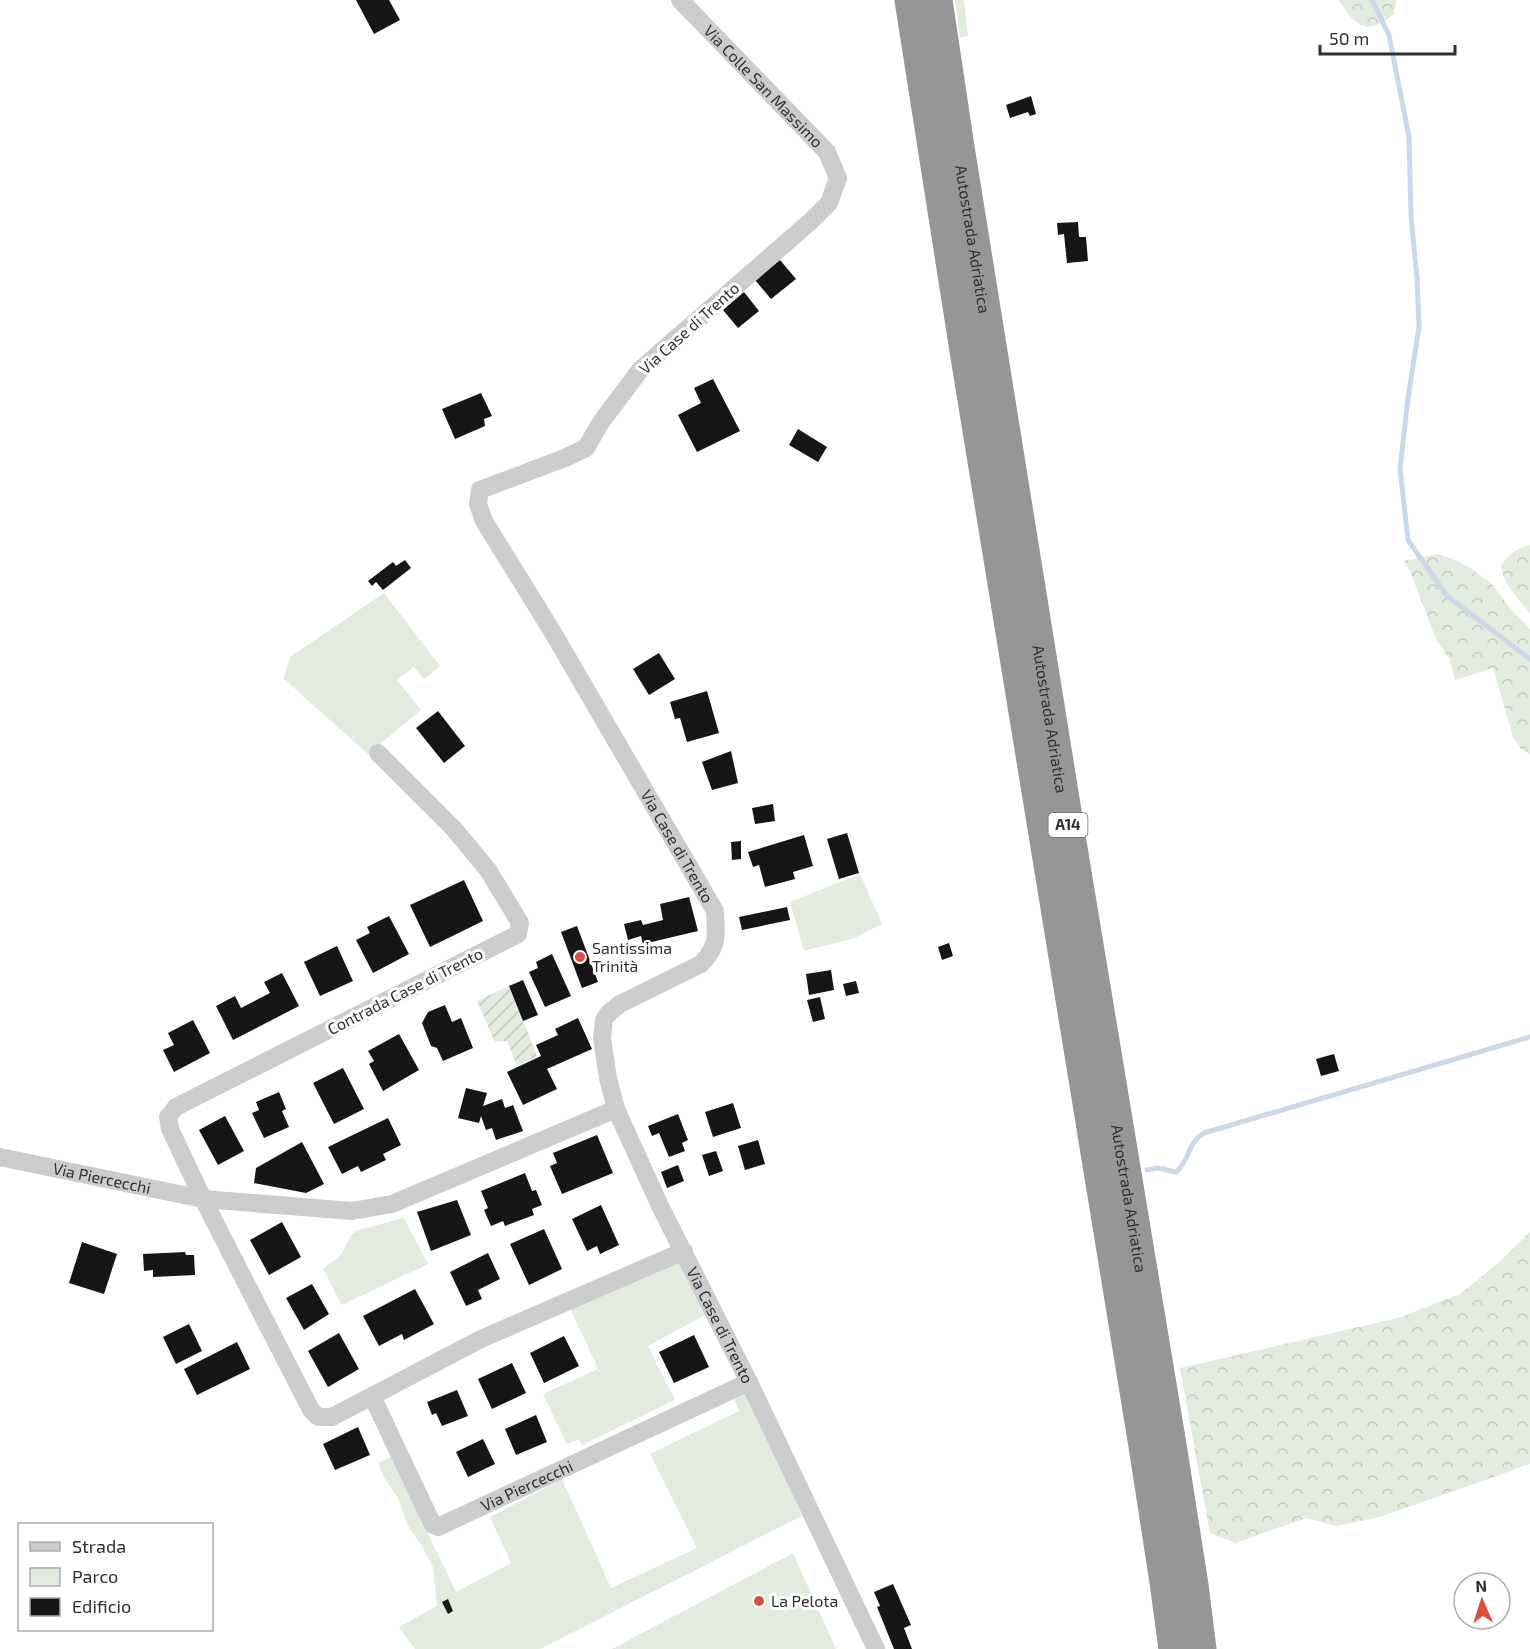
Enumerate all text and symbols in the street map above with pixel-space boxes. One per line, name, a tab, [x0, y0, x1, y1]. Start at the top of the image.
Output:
scale bar	[1320, 18, 1455, 56]
street label: Via Colle San Massimo	[700, 21, 827, 151]
text: 50 m	[1329, 27, 1369, 49]
street label: Autostrada Adriatica	[952, 164, 995, 315]
street label: Via Case di Trento	[635, 278, 742, 377]
street label: Autostrada Adriatica	[1029, 643, 1072, 794]
street label: Via Case di Trento	[637, 786, 718, 906]
road number: A14	[1048, 813, 1088, 837]
place label: Santissima Trinità	[592, 938, 672, 975]
street label: Contrada Case di Trento	[324, 943, 486, 1038]
marker: Santissima Trinità	[573, 950, 587, 964]
street label: Autostrada Adriatica	[1108, 1123, 1151, 1274]
street label: Via Piercecchi	[51, 1158, 153, 1197]
street label: Via Case di Trento	[683, 1264, 758, 1386]
street label: Via Piercecchi	[477, 1456, 576, 1515]
legend	[18, 1523, 213, 1631]
text: Strada	[72, 1535, 126, 1557]
text: Parco	[72, 1565, 118, 1587]
north arrow	[1452, 1571, 1512, 1631]
text: N	[1475, 1576, 1487, 1595]
place label: La Pelota	[771, 1591, 838, 1610]
marker: La Pelota	[752, 1594, 766, 1608]
text: Edificio	[72, 1595, 131, 1617]

